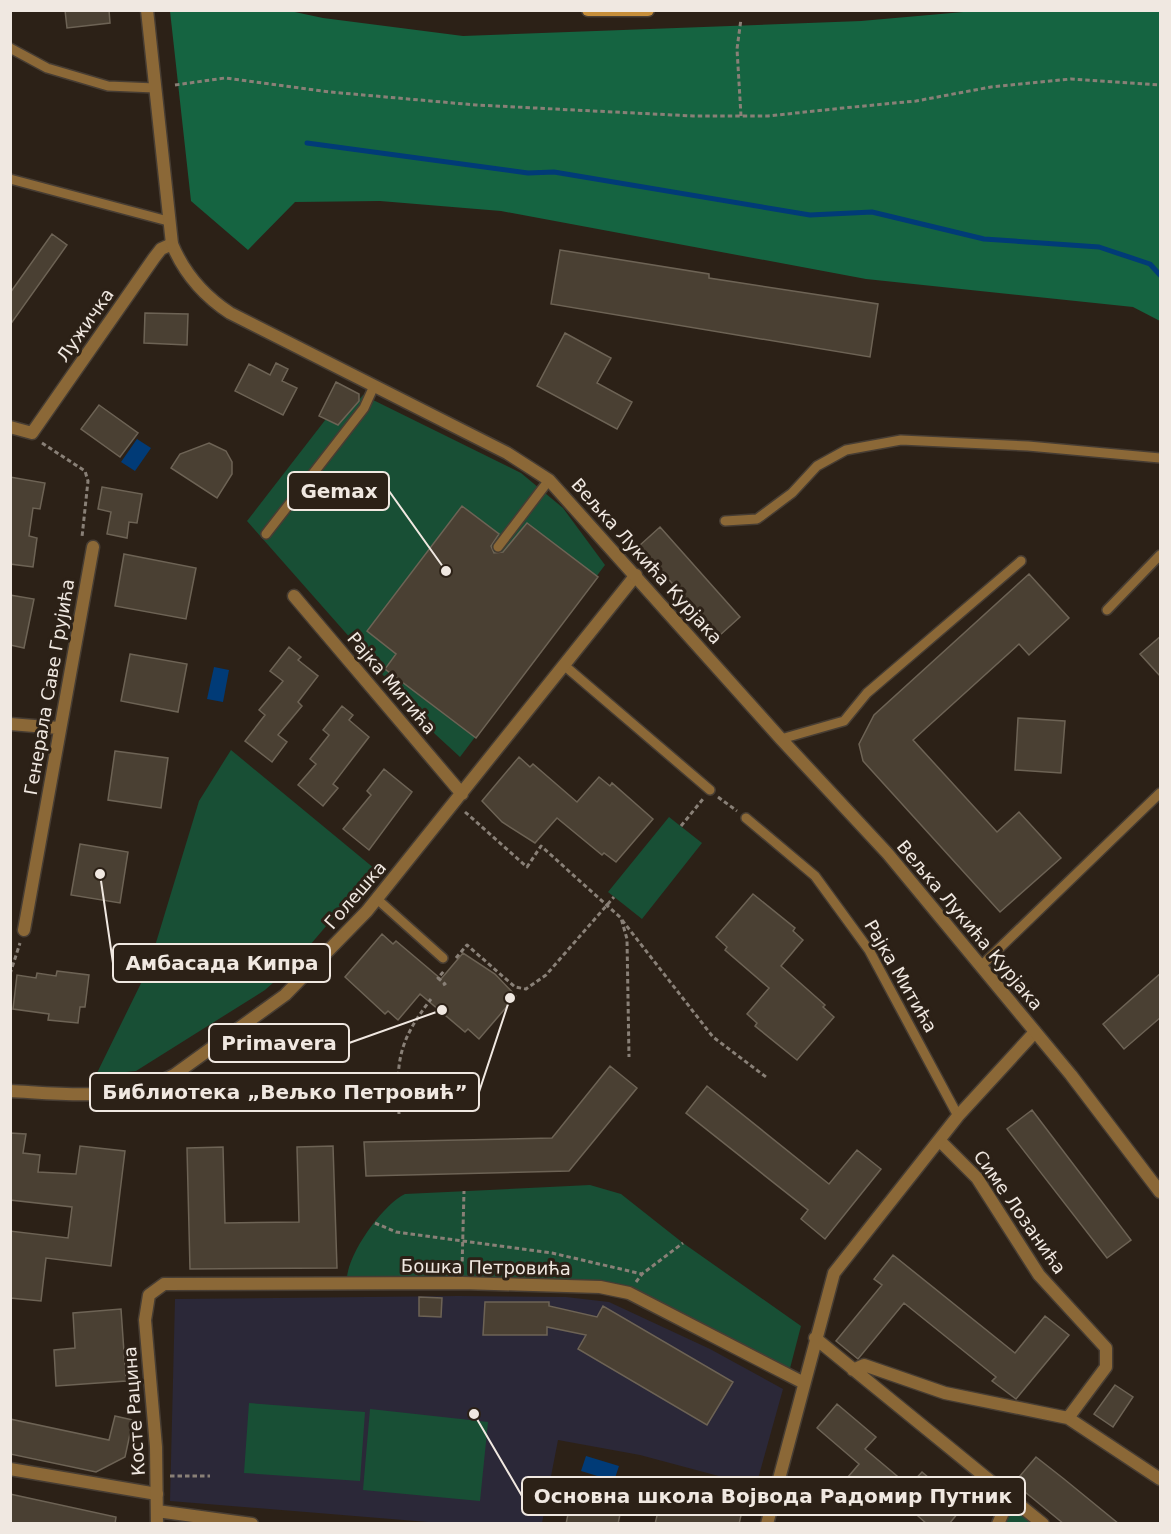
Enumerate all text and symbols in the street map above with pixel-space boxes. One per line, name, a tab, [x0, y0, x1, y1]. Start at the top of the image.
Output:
street label: Лужичка	[52, 284, 118, 366]
callout: Gemax	[288, 472, 389, 510]
street label: Вељка Лукића Курјака	[567, 474, 727, 648]
text: Gemax	[300, 479, 378, 503]
street label: Генерала Саве Грујића	[20, 577, 78, 797]
street label: Рајка Митића	[343, 628, 441, 738]
street label: Вељка Лукића Курјака	[893, 836, 1047, 1014]
street label: Голешка	[320, 857, 390, 933]
street label: Рајка Митића	[860, 916, 942, 1036]
callout: Амбасада Кипра	[113, 944, 330, 982]
text: Амбасада Кипра	[125, 951, 319, 975]
callout: Primavera	[209, 1024, 349, 1062]
text: Primavera	[221, 1031, 337, 1055]
callout: Библиотека „Вељко Петровић”	[90, 1073, 479, 1111]
text: Библиотека „Вељко Петровић”	[102, 1080, 468, 1104]
street label: Симе Лозанића	[970, 1146, 1070, 1278]
street label: Бошка Петровића	[401, 1255, 571, 1279]
street label: Косте Рацина	[119, 1346, 149, 1476]
callout: Основна школа Војвода Радомир Путник	[522, 1477, 1025, 1515]
text: Основна школа Војвода Радомир Путник	[534, 1484, 1013, 1508]

